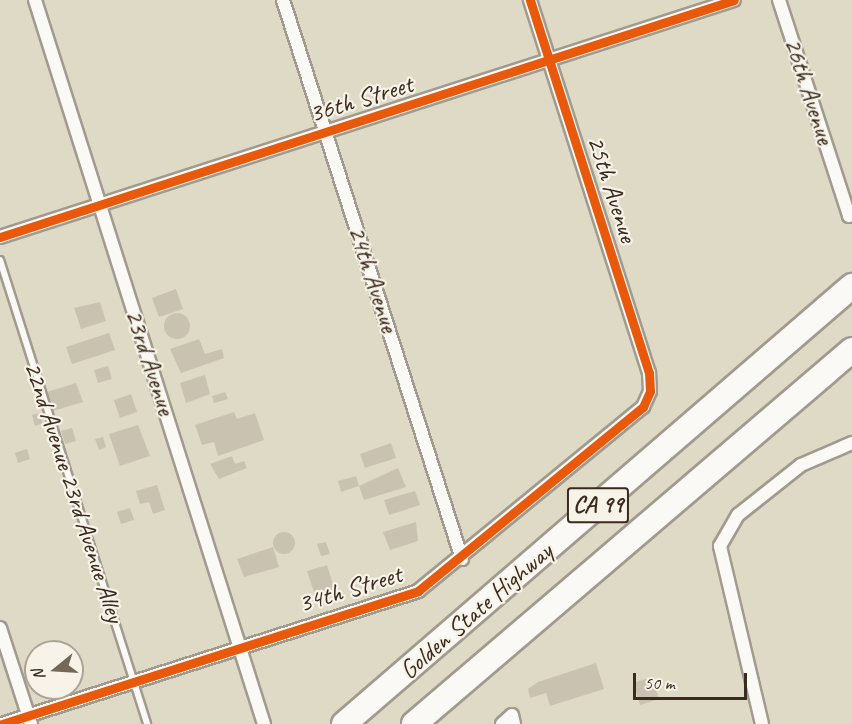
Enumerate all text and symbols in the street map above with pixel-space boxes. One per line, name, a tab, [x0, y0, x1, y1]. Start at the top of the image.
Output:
street label: 26th Avenue	[777, 34, 841, 148]
street label: 36th Street	[305, 68, 417, 130]
street label: 25th Avenue	[580, 132, 644, 246]
street label: 24th Avenue	[341, 222, 405, 336]
street label: 23rd Avenue	[118, 305, 182, 419]
street label: 22nd Avenue 23rd Avenue Alley	[17, 358, 131, 626]
road number: CA 99	[566, 484, 630, 526]
street label: Golden State Highway	[393, 536, 559, 686]
street label: 34th Street	[294, 558, 406, 620]
north arrow	[24, 640, 84, 700]
scale bar	[636, 661, 750, 699]
text: N	[28, 667, 50, 683]
text: 50 m	[644, 672, 675, 694]

